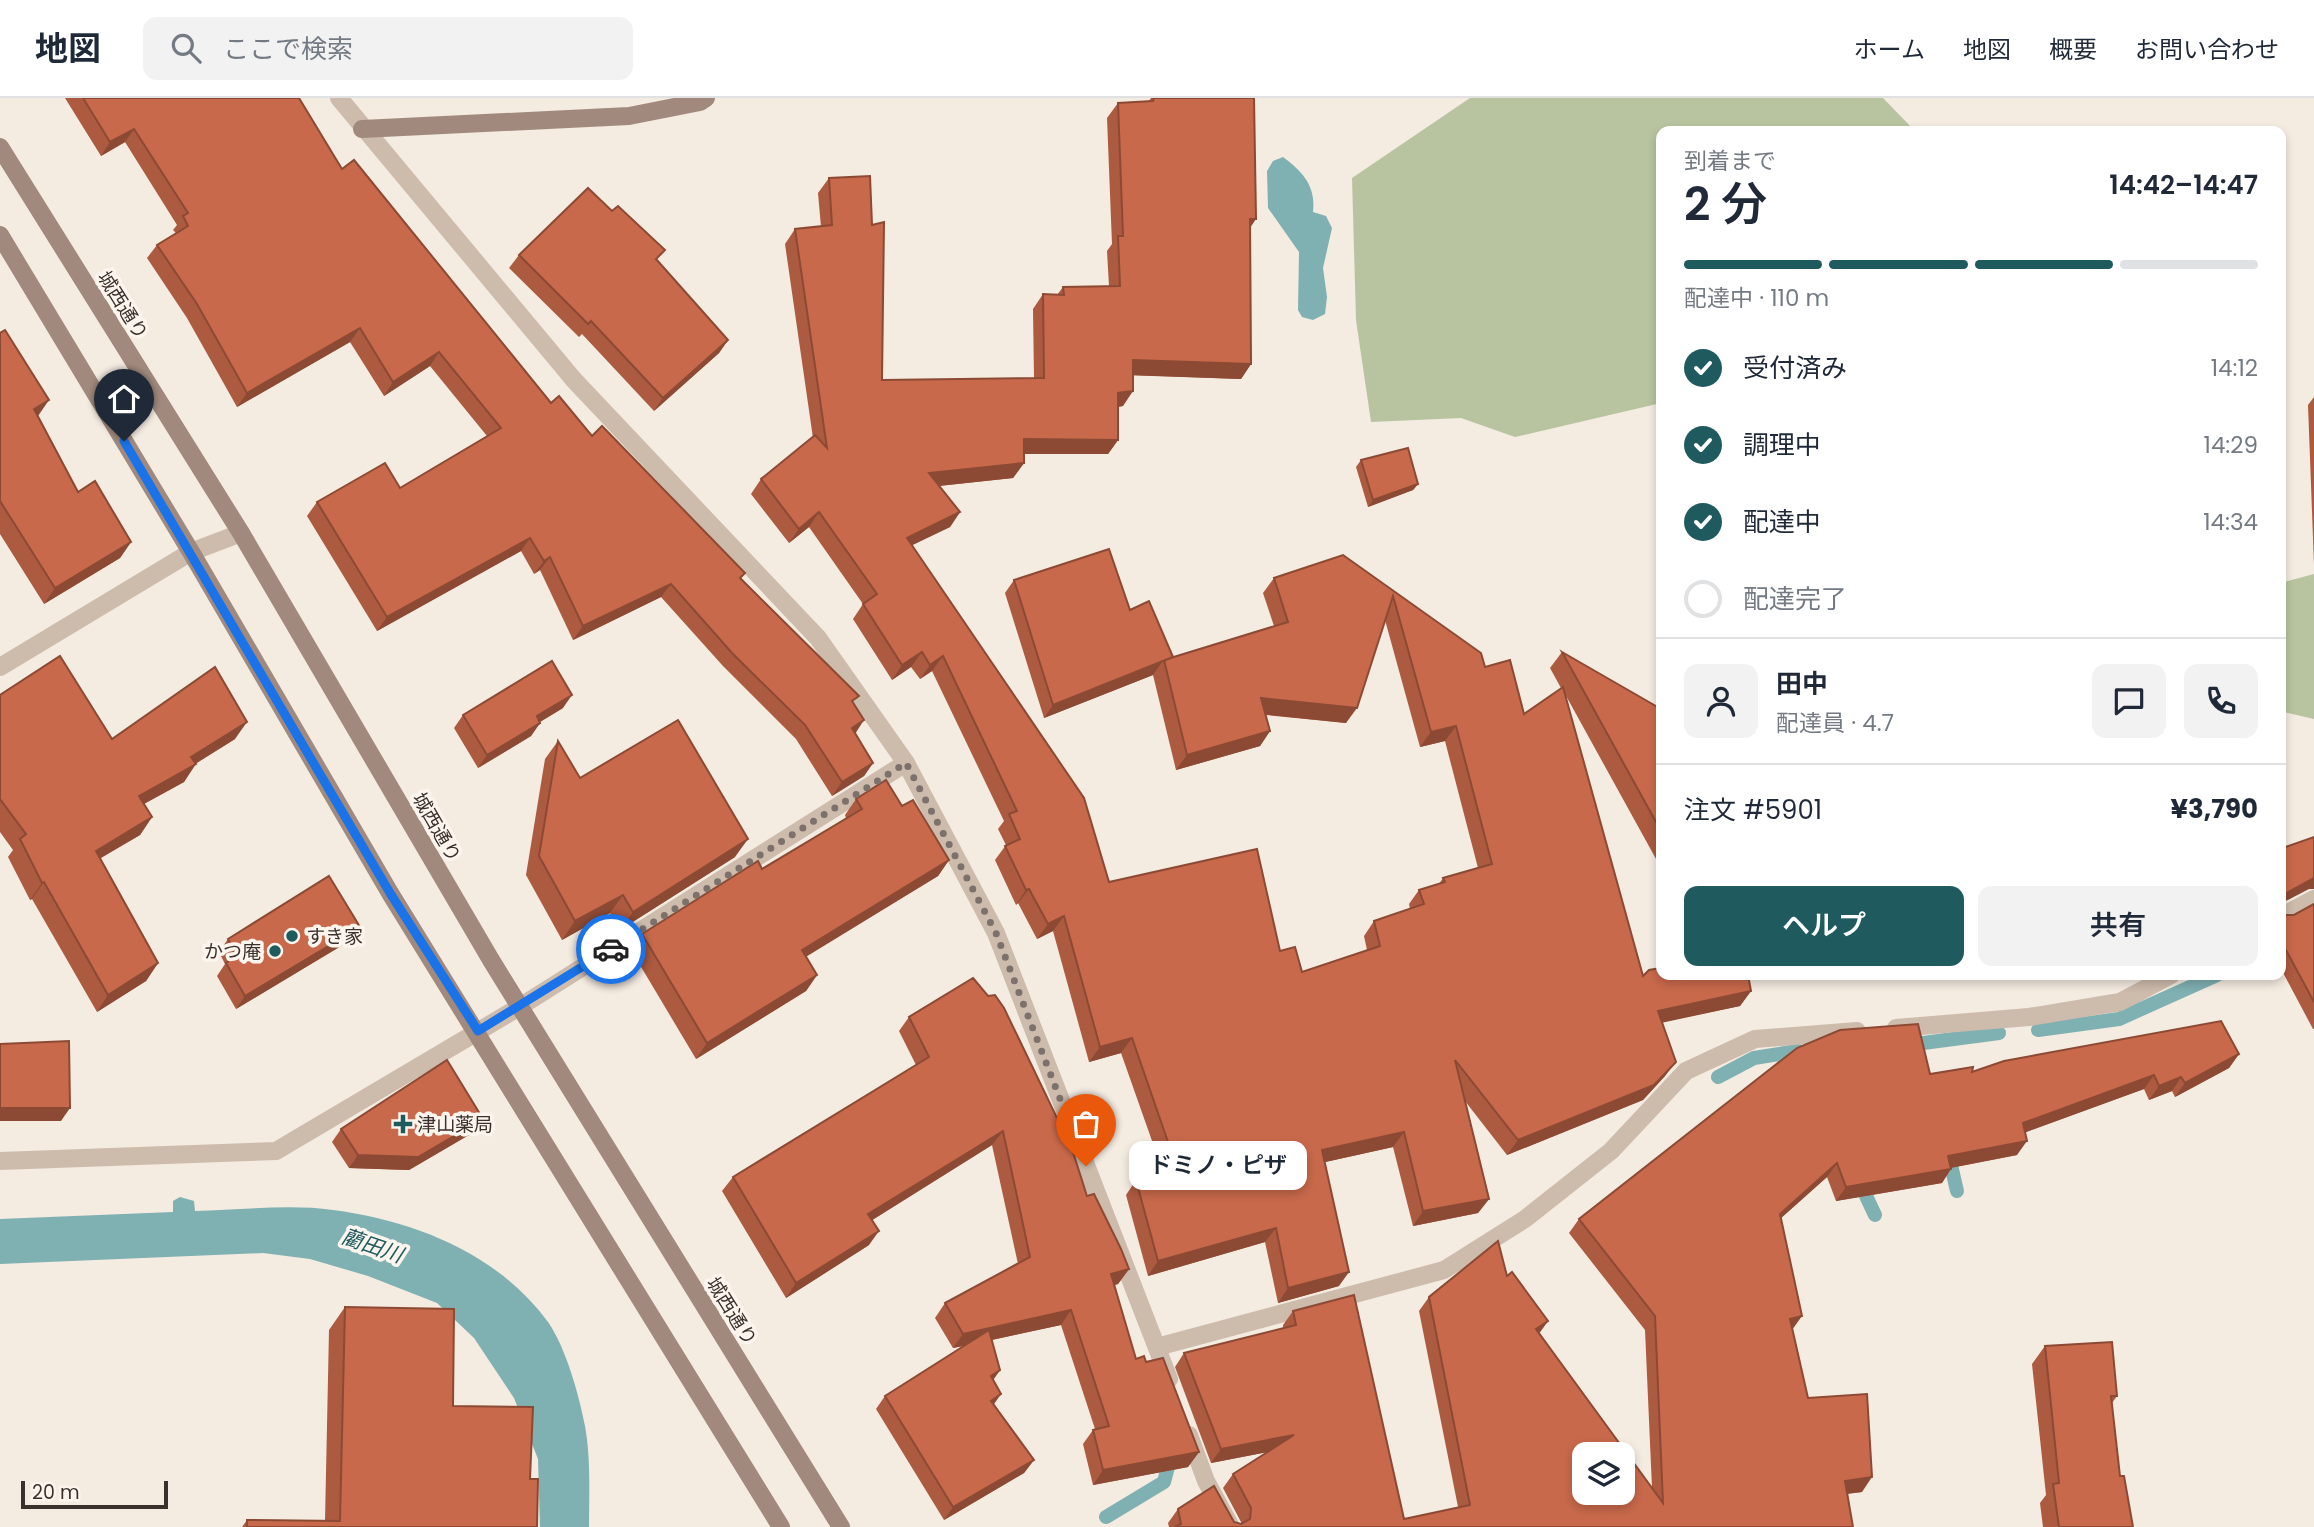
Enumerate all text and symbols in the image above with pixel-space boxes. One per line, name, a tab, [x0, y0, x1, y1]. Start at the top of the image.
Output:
search box	[143, 17, 633, 80]
text: 地図	[35, 25, 101, 72]
icon: search	[167, 29, 205, 67]
text: ここで検索	[223, 31, 353, 67]
text: ホーム	[1854, 33, 1925, 66]
text: 地図	[1963, 33, 2011, 66]
text: 概要	[2049, 33, 2097, 66]
text: お問い合わせ	[2135, 33, 2279, 66]
text: 到着まで	[1684, 145, 1776, 177]
text: 14:42–14:47	[2109, 167, 2258, 203]
text: 2 分	[1684, 172, 1767, 236]
street label: 城西通り	[91, 266, 154, 345]
text: 配達中 · 110 m	[1684, 282, 1829, 314]
icon: check	[1684, 349, 1722, 387]
text: 受付済み	[1743, 350, 1847, 386]
text: 14:12	[2211, 352, 2258, 384]
pin	[94, 369, 154, 441]
icon: home	[105, 380, 143, 418]
icon: check	[1684, 426, 1722, 464]
text: 調理中	[1743, 427, 1821, 463]
text: 14:29	[2204, 429, 2258, 461]
icon: check	[1684, 503, 1722, 541]
text: 配達中	[1743, 504, 1821, 540]
text: 14:34	[2203, 506, 2258, 538]
text: 配達完了	[1743, 581, 1847, 617]
button: person	[1684, 664, 1758, 738]
button: chat	[2092, 664, 2166, 738]
button: phone	[2184, 664, 2258, 738]
text: 田中	[1776, 666, 1828, 702]
text: 配達員 · 4.7	[1776, 707, 1894, 739]
street label: 城西通り	[406, 788, 467, 867]
text: ¥3,790	[2171, 791, 2258, 827]
text: 注文 #5901	[1684, 792, 1822, 828]
button: ヘルプ	[1684, 886, 1964, 966]
button: 共有	[1978, 886, 2258, 966]
courier	[576, 914, 646, 984]
place label: すき家	[306, 923, 363, 950]
marker: すき家	[284, 928, 300, 944]
icon: car	[592, 930, 630, 968]
place label: かつ庵	[204, 938, 261, 965]
marker: かつ庵	[267, 943, 283, 959]
pin	[1056, 1094, 1116, 1166]
icon: bag	[1067, 1105, 1105, 1143]
place label: 津山薬局	[417, 1111, 493, 1138]
marker: 津山薬局	[395, 1116, 411, 1132]
callout: ドミノ・ピザ	[1128, 1142, 1306, 1190]
text: ドミノ・ピザ	[1149, 1149, 1287, 1181]
water label: 藺田川	[338, 1222, 409, 1270]
street label: 城西通り	[700, 1272, 763, 1351]
map controls	[1572, 1442, 1635, 1505]
button: layers	[1572, 1442, 1635, 1505]
scale bar	[21, 1478, 168, 1510]
text: 20 m	[32, 1479, 80, 1506]

